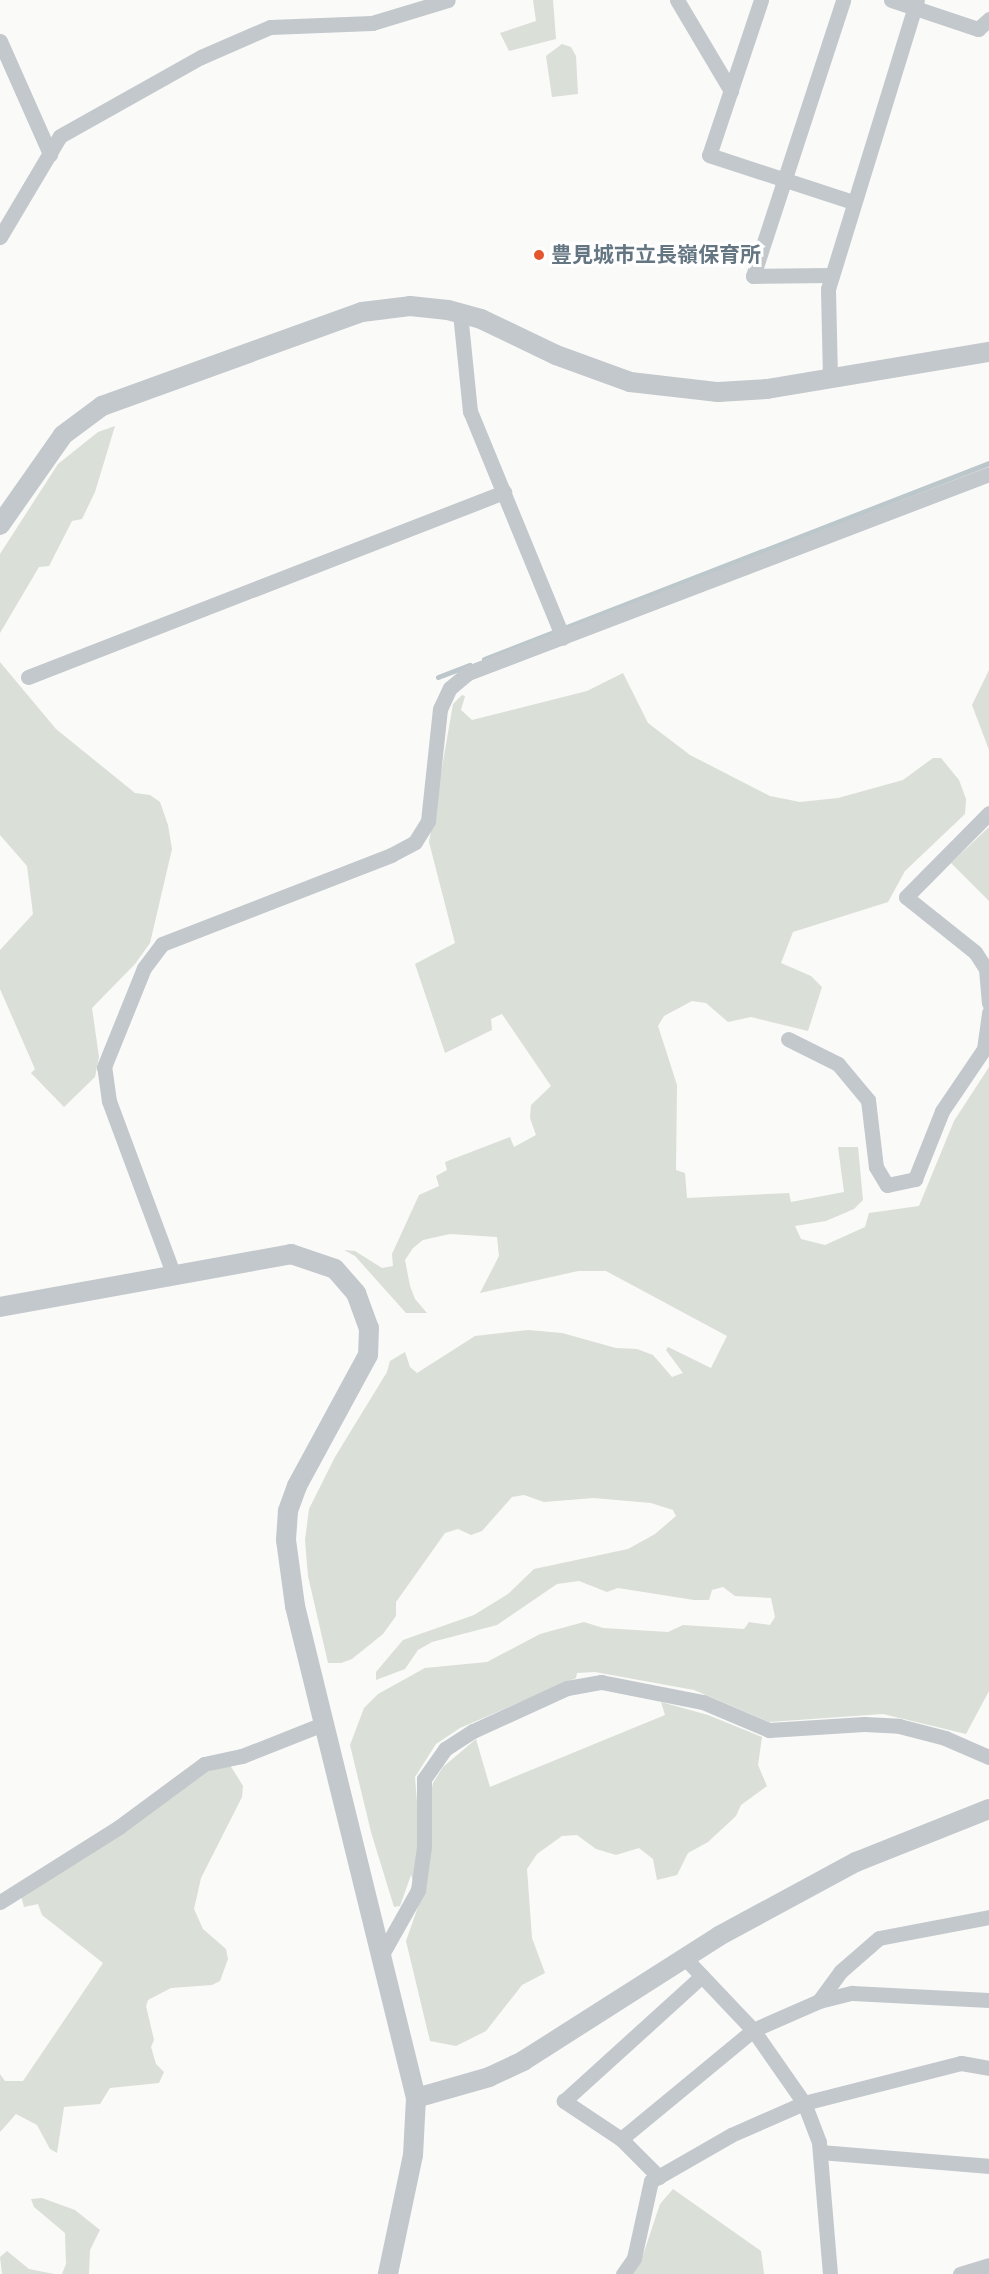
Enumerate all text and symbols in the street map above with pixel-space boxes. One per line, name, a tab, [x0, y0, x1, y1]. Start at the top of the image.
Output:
place label: 豊見城市立長嶺保育所	[551, 242, 761, 268]
marker: 豊見城市立長嶺保育所	[532, 248, 546, 262]

